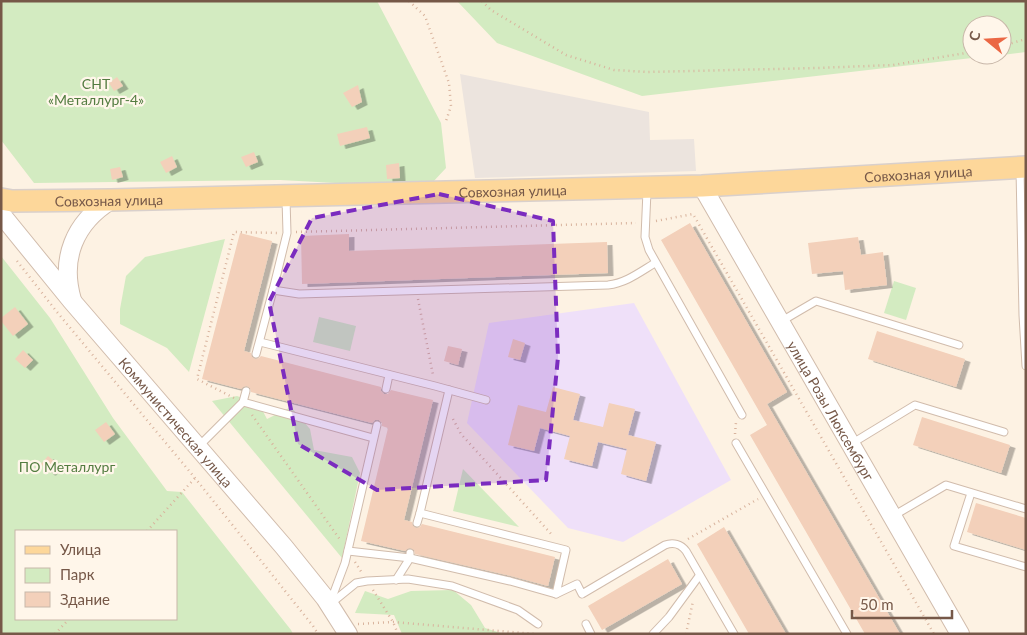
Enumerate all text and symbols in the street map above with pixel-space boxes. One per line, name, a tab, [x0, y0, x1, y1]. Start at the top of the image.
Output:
north arrow	[962, 15, 1012, 65]
text: С	[965, 28, 984, 43]
park label: СНТ «Металлург-4»	[48, 75, 144, 108]
street label: Совхозная улица	[864, 162, 973, 185]
street label: Совхозная улица	[458, 181, 567, 200]
street label: Совхозная улица	[55, 190, 163, 209]
street label: улица Розы Люксембург	[784, 338, 878, 483]
street label: Коммунистическая улица	[116, 354, 237, 490]
park label: ПО Металлург	[19, 458, 115, 475]
legend	[15, 530, 178, 620]
text: Улица	[60, 540, 101, 558]
text: Парк	[60, 565, 95, 583]
scale bar	[852, 588, 952, 620]
text: Здание	[60, 590, 110, 608]
text: 50 m	[860, 595, 894, 613]

